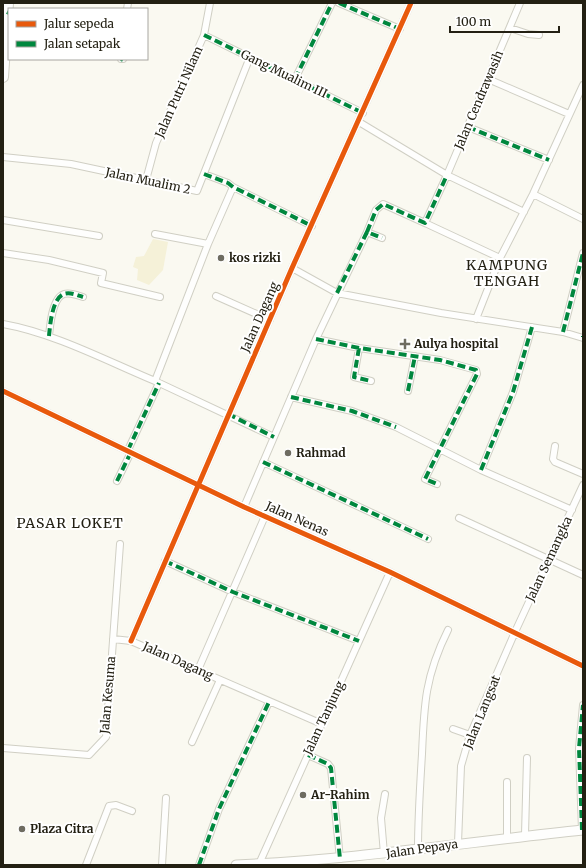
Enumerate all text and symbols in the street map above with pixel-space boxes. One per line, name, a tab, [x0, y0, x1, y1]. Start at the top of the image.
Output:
legend	[8, 8, 148, 60]
scale bar	[450, 8, 559, 34]
text: 100 m	[456, 14, 491, 29]
text: Jalur sepeda	[43, 16, 115, 31]
text: Jalan setapak	[43, 36, 121, 51]
street label: Jalan Putri Nilam	[151, 44, 206, 141]
street label: Gang Mualim III	[238, 46, 330, 101]
street label: Jalan Cendrawasih	[450, 48, 506, 153]
street label: Jalan Mualim 2	[103, 164, 192, 197]
place label: kos rizki	[229, 250, 281, 265]
marker: kos rizki	[216, 253, 226, 263]
district label: KAMPUNG TENGAH	[466, 256, 548, 290]
street label: Jalan Dagang	[237, 278, 282, 355]
place label: Aulya hospital	[413, 336, 499, 351]
marker: Aulya hospital	[399, 338, 411, 350]
place label: Rahmad	[296, 445, 346, 460]
marker: Rahmad	[283, 448, 293, 458]
street label: Jalan Nenas	[262, 498, 331, 539]
street label: Jalan Semangka	[522, 513, 575, 605]
district label: PASAR LOKET	[16, 514, 124, 532]
street label: Jalan Dagang	[140, 638, 217, 683]
street label: Jalan Kesuma	[97, 655, 118, 735]
street label: Jalan Langsat	[460, 673, 503, 752]
street label: Jalan Tanjung	[299, 678, 348, 758]
place label: Ar-Rahim	[310, 787, 370, 802]
marker: Ar-Rahim	[298, 790, 308, 800]
place label: Plaza Citra	[30, 821, 94, 836]
marker: Plaza Citra	[17, 824, 27, 834]
street label: Jalan Pepaya	[384, 836, 459, 861]

